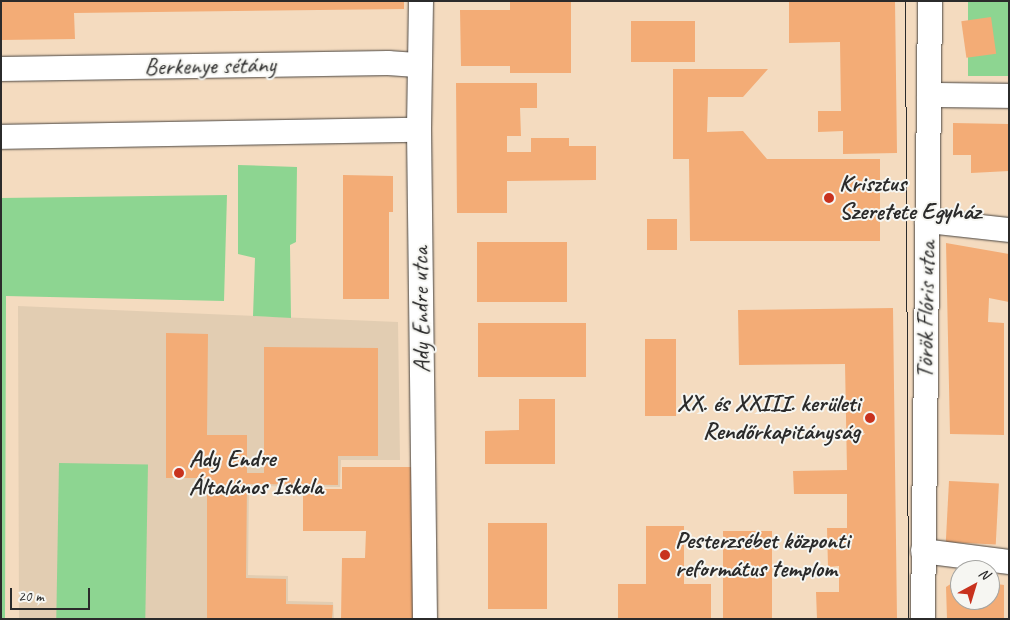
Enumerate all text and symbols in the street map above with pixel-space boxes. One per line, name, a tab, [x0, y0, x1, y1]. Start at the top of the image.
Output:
street label: Berkenye sétány	[144, 50, 276, 82]
place label: Krisztus Szeretete Egyház	[839, 170, 980, 226]
marker: Krisztus Szeretete Egyház	[823, 192, 835, 204]
street label: Török Flóris utca	[910, 241, 942, 379]
street label: Ady Endre utca	[406, 247, 436, 373]
place label: XX. és XXIII. kerületi Rendőrkapitányság	[677, 390, 860, 446]
marker: XX. és XXIII. kerületi Rendőrkapitányság	[864, 412, 876, 424]
place label: Ady Endre Általános Iskola	[189, 445, 322, 501]
marker: Ady Endre Általános Iskola	[173, 467, 185, 479]
place label: Pesterzsébet központi református templom	[675, 527, 849, 583]
marker: Pesterzsébet központi református templom	[659, 549, 671, 561]
north arrow	[950, 560, 1000, 610]
text: N	[975, 564, 993, 583]
scale bar	[12, 578, 92, 610]
text: 20 m	[18, 587, 44, 606]

